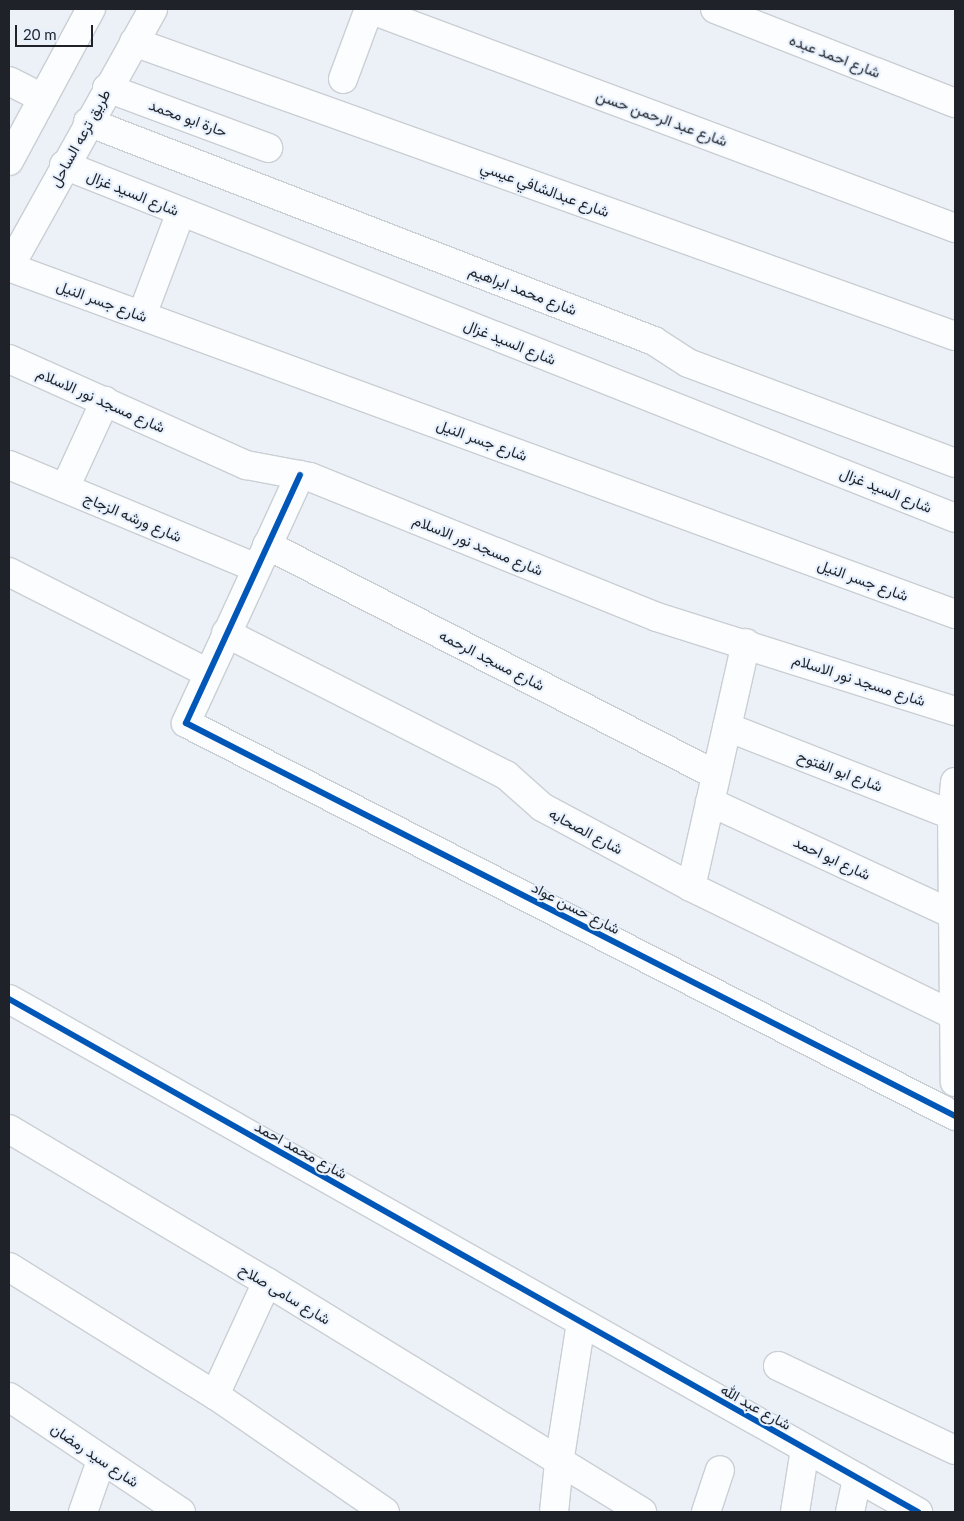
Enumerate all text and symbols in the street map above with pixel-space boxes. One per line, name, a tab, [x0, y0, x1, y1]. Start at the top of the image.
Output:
scale bar	[18, 15, 95, 47]
text: 20 m	[23, 25, 57, 43]
street label: شارع احمد عبده	[787, 30, 883, 82]
street label: طريق ترعه الساحل	[46, 86, 114, 190]
street label: شارع عبد الرحمن حسن	[594, 86, 730, 150]
street label: حارة ابو محمد	[146, 96, 230, 140]
street label: شارع عبدالشافي عيسي	[478, 157, 612, 221]
street label: شارع السيد غزال	[84, 166, 182, 220]
street label: شارع محمد ابراهيم	[466, 261, 580, 319]
street label: شارع جسر النيل	[54, 276, 150, 326]
street label: شارع السيد غزال	[461, 315, 559, 369]
street label: شارع مسجد نور الاسلام	[34, 364, 168, 436]
street label: شارع جسر النيل	[434, 415, 530, 465]
street label: شارع السيد غزال	[837, 463, 935, 517]
street label: شارع ورشه الزجاج	[81, 488, 185, 546]
street label: شارع مسجد نور الاسلام	[410, 511, 546, 579]
street label: شارع جسر النيل	[815, 555, 911, 605]
street label: شارع مسجد الرحمه	[436, 626, 548, 694]
street label: شارع مسجد نور الاسلام	[790, 650, 928, 710]
street label: شارع ابو الفتوح	[795, 747, 885, 795]
street label: شارع الصحابه	[546, 804, 626, 858]
street label: شارع ابو احمد	[791, 832, 873, 884]
street label: شارع حسن عواد	[529, 878, 623, 938]
street label: شارع محمد احمد	[252, 1117, 350, 1183]
street label: شارع سامى صلاح	[236, 1260, 334, 1328]
street label: شارع عبد الله	[718, 1380, 794, 1434]
street label: شارع سيد رمضان	[48, 1419, 142, 1491]

